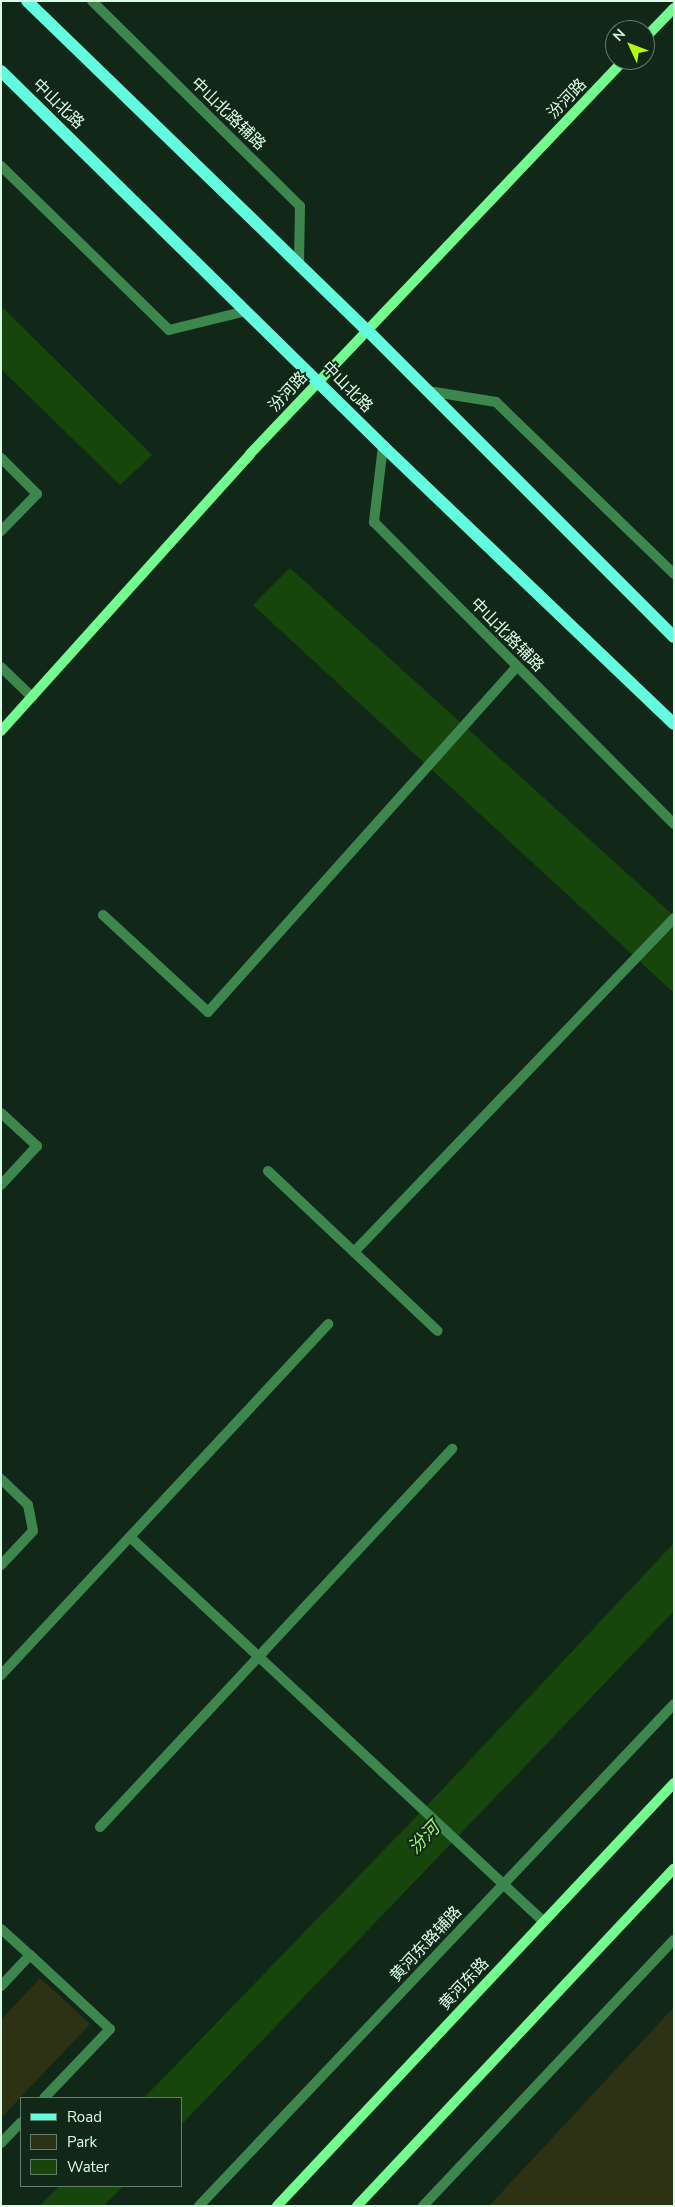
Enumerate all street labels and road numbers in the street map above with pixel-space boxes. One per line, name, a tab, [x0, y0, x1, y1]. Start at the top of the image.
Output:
street label: 中山北路辅路	[187, 74, 269, 154]
street label: 中山北路	[28, 75, 88, 133]
street label: 汾河路	[543, 75, 591, 123]
street label: 中山北路	[318, 358, 376, 416]
street label: 汾河路	[265, 368, 311, 416]
street label: 中山北路辅路	[466, 594, 548, 676]
street label: 黄河东路辅路	[386, 1902, 466, 1986]
street label: 黄河东路	[435, 1954, 493, 2014]

